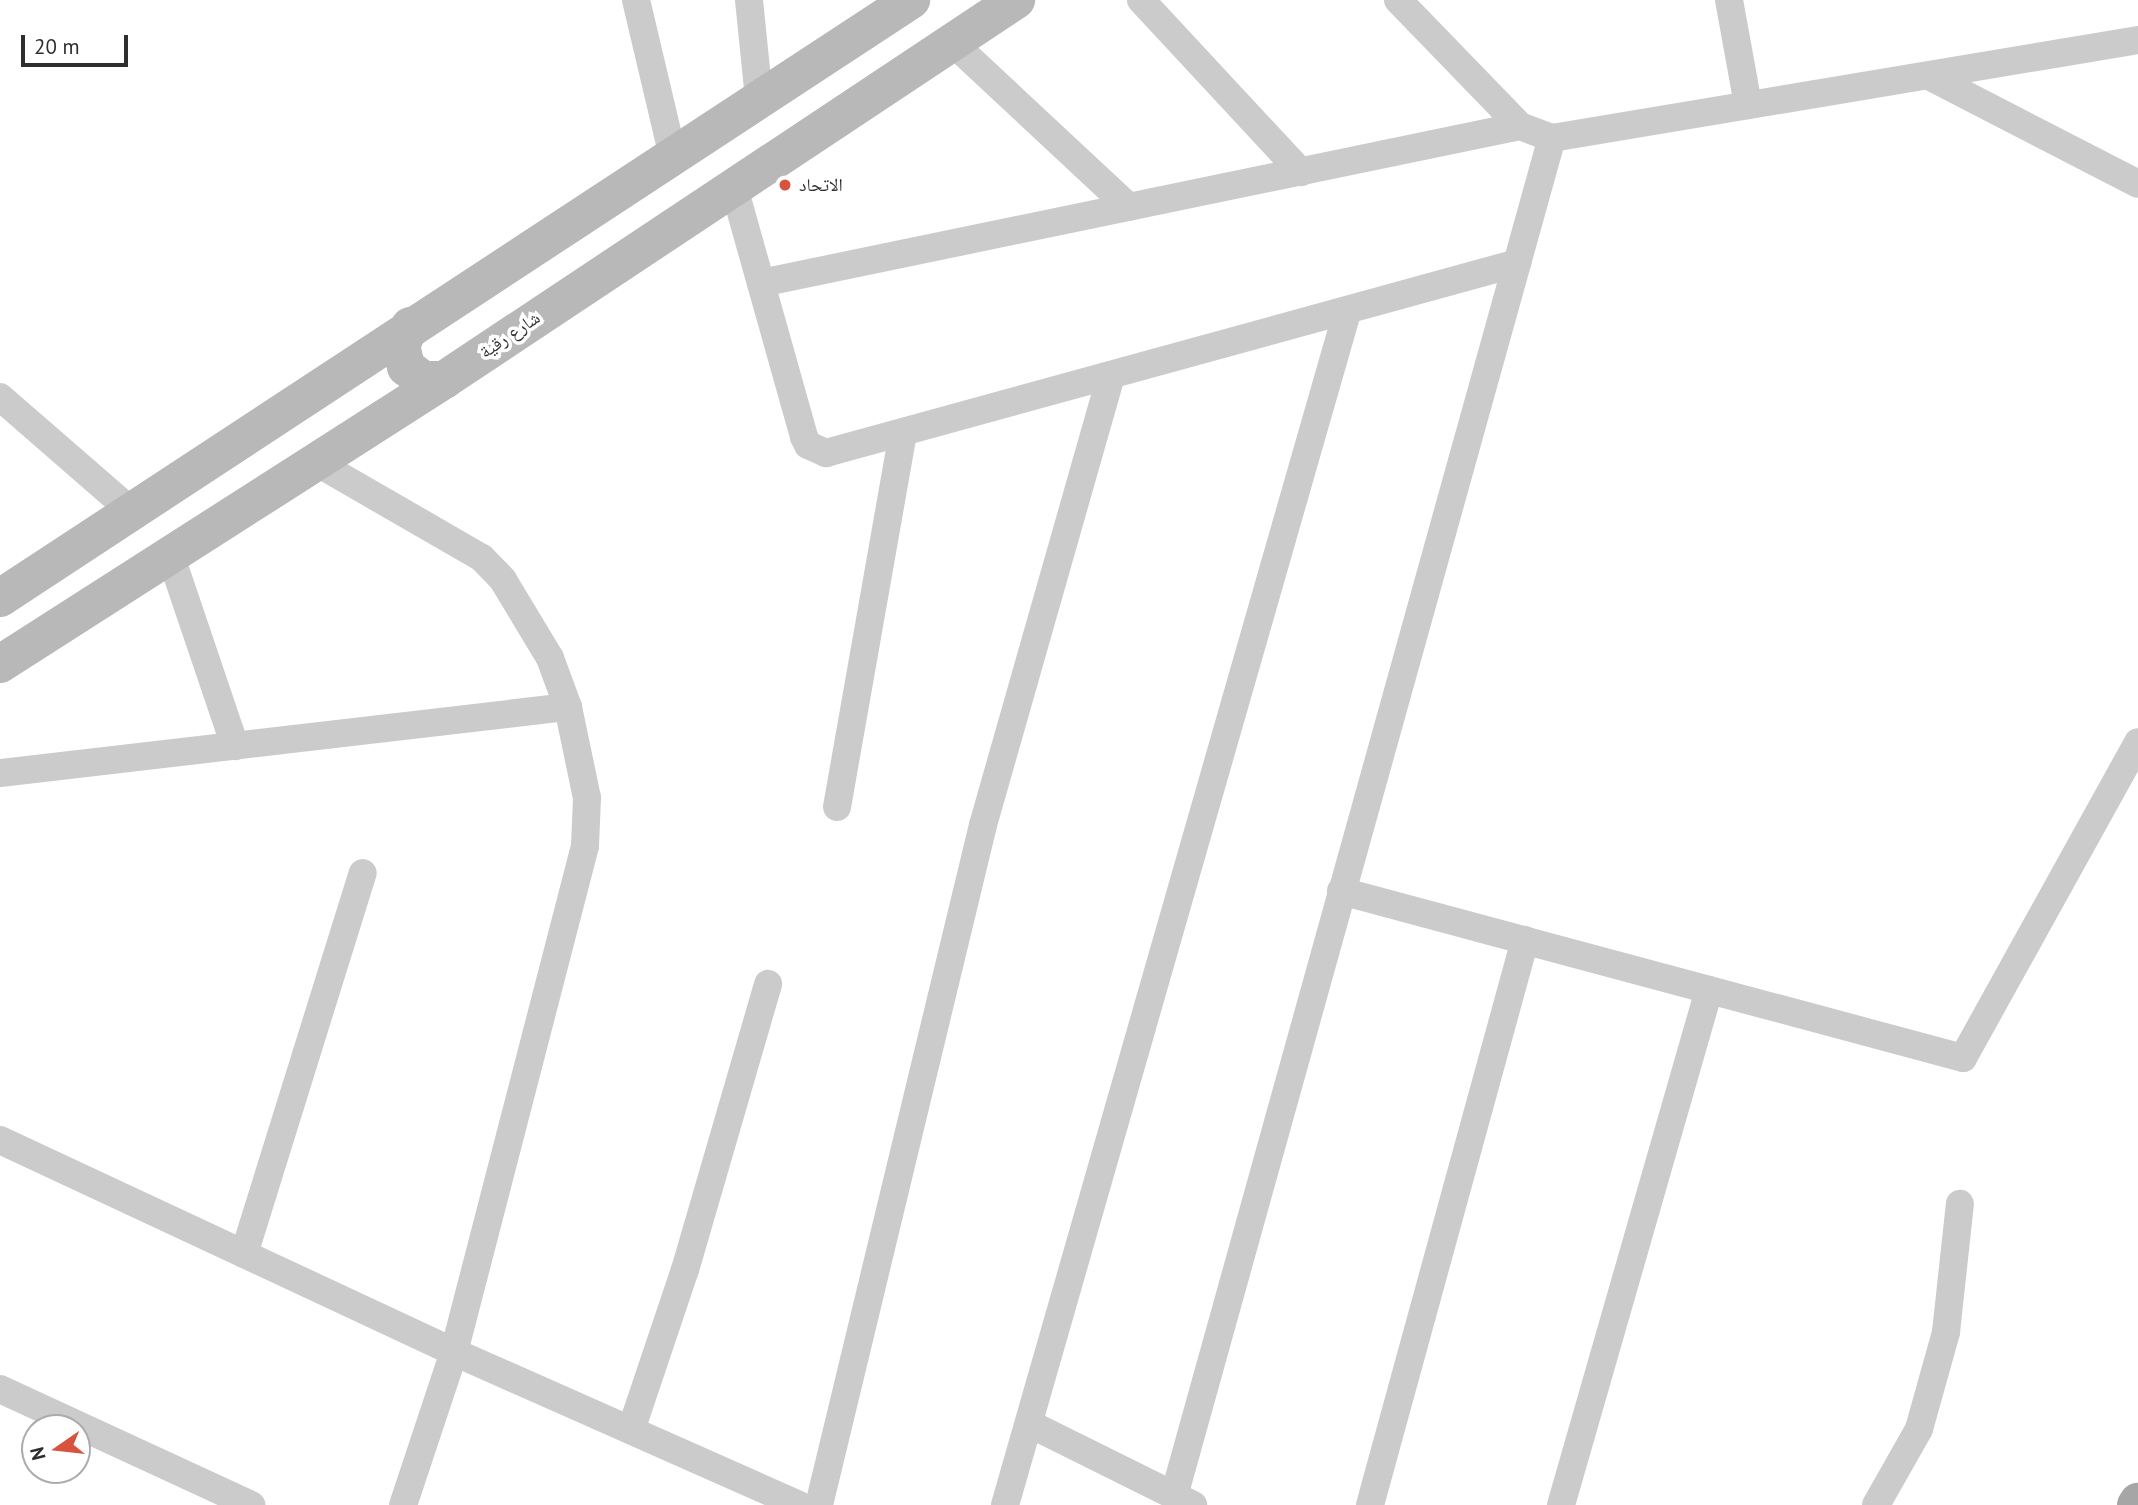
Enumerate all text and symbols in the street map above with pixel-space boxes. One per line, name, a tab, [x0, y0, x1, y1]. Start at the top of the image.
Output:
scale bar	[24, 21, 131, 65]
text: 20 m	[34, 33, 80, 60]
place label: الاتحاد	[799, 174, 843, 196]
marker: الاتحاد	[777, 177, 793, 193]
street label: شارع رقية	[476, 307, 544, 363]
north arrow	[21, 1414, 91, 1484]
text: N	[24, 1445, 51, 1463]

